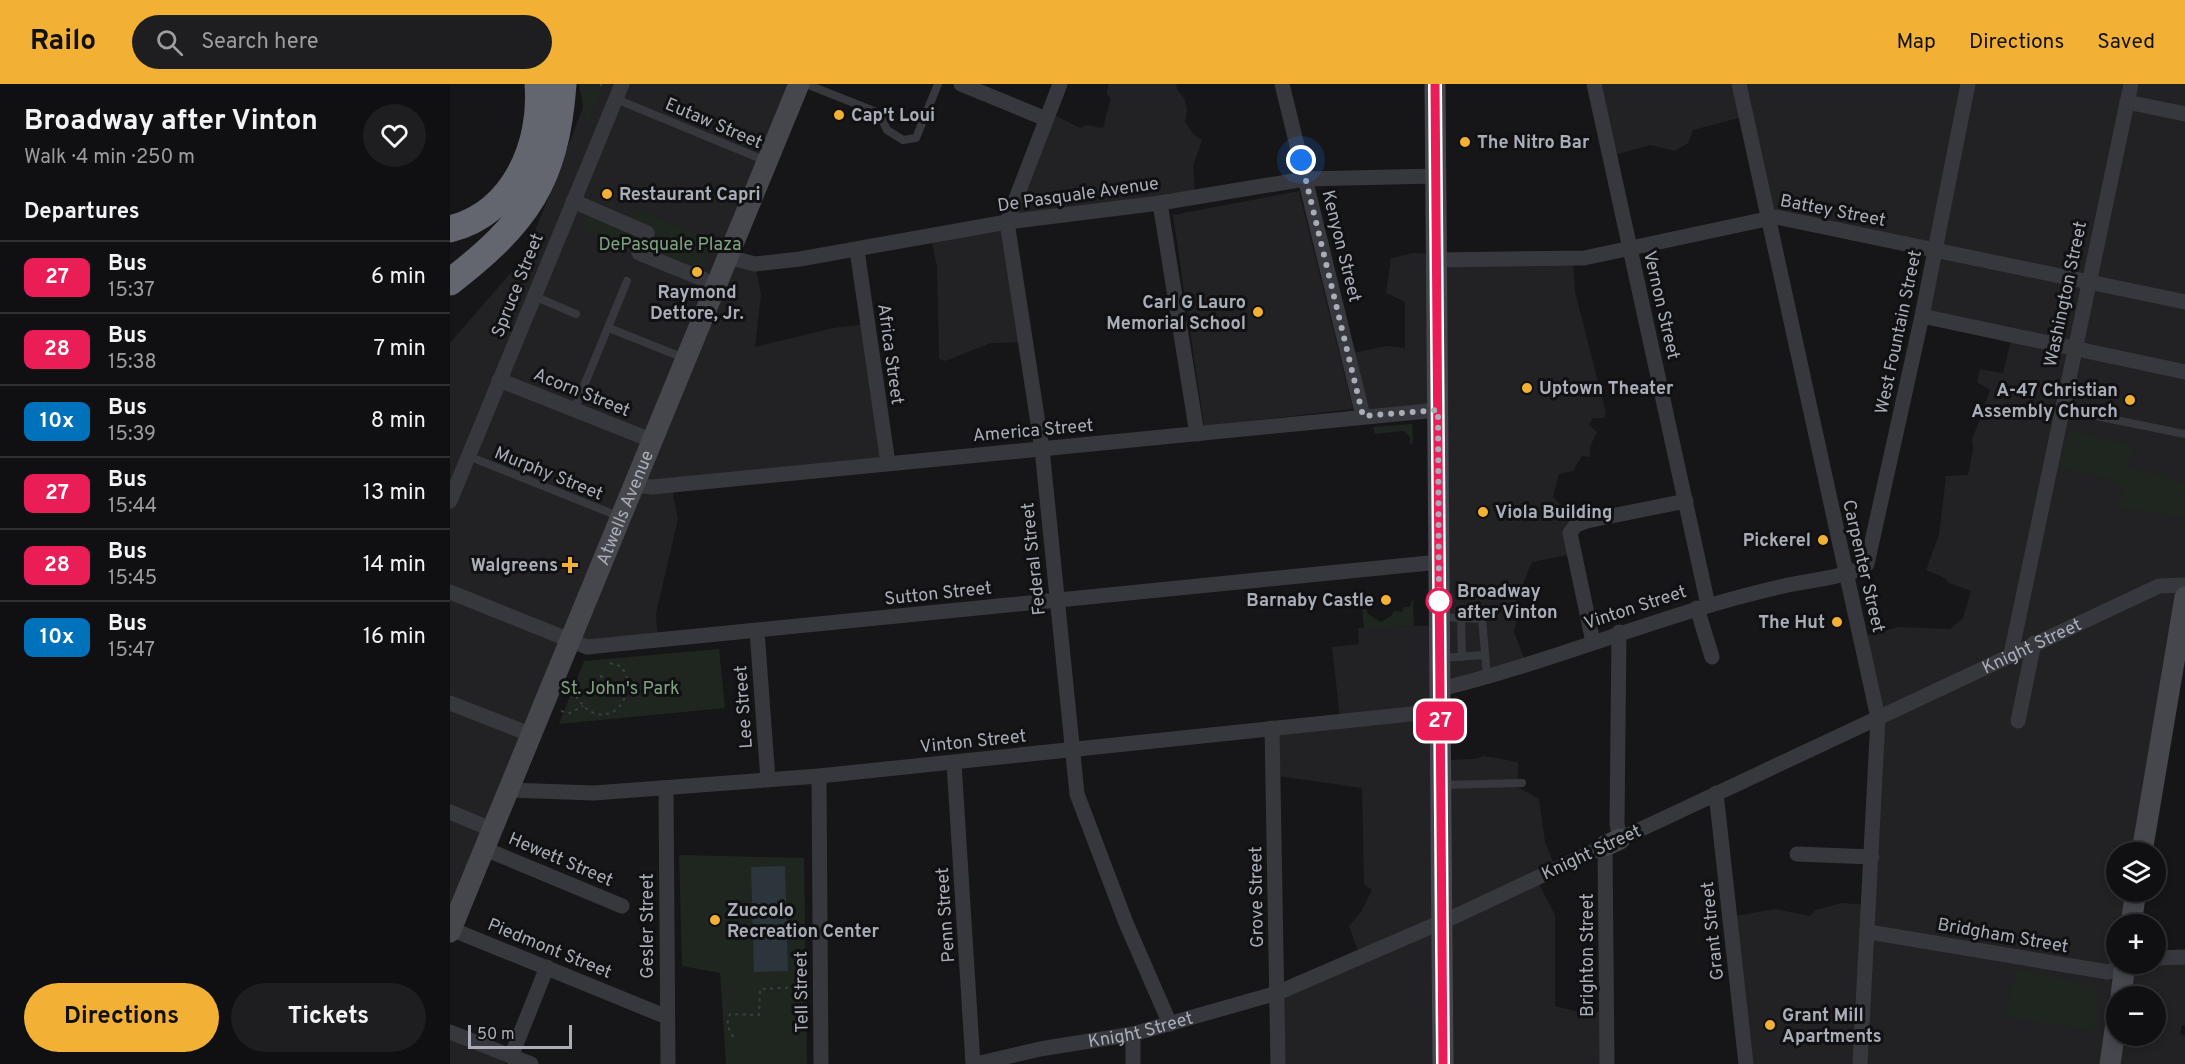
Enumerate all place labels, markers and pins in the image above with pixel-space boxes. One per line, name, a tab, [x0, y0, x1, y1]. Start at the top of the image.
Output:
place label: Cap't Loui	[851, 105, 935, 128]
marker: Cap't Loui	[832, 108, 846, 122]
place label: The Nitro Bar	[1477, 132, 1590, 155]
marker: The Nitro Bar	[1458, 135, 1472, 149]
place label: Restaurant Capri	[619, 184, 761, 207]
marker: Restaurant Capri	[600, 187, 614, 201]
marker: Raymond Dettore, Jr.	[690, 265, 704, 279]
place label: Raymond Dettore, Jr.	[650, 282, 744, 326]
place label: Carl G Lauro Memorial School	[1106, 292, 1246, 336]
marker: Carl G Lauro Memorial School	[1251, 305, 1265, 319]
place label: Uptown Theater	[1539, 378, 1674, 401]
place label: A-47 Christian Assembly Church	[1971, 380, 2118, 424]
marker: Uptown Theater	[1520, 381, 1534, 395]
marker: A-47 Christian Assembly Church	[2123, 393, 2137, 407]
place label: Viola Building	[1495, 502, 1612, 525]
marker: Viola Building	[1476, 505, 1490, 519]
place label: Pickerel	[1743, 530, 1811, 553]
marker: Pickerel	[1816, 533, 1830, 547]
place label: Walgreens	[471, 555, 558, 578]
marker: Walgreens	[563, 558, 577, 572]
place label: Broadway after Vinton	[1457, 581, 1558, 625]
marker: Broadway after Vinton	[1426, 588, 1452, 614]
place label: Barnaby Castle	[1246, 590, 1374, 613]
marker: Barnaby Castle	[1379, 593, 1393, 607]
place label: The Hut	[1758, 612, 1825, 635]
marker: The Hut	[1830, 615, 1844, 629]
place label: Zuccolo Recreation Center	[727, 900, 880, 944]
marker: Zuccolo Recreation Center	[708, 913, 722, 927]
place label: Grant Mill Apartments	[1782, 1005, 1882, 1049]
marker: Grant Mill Apartments	[1763, 1018, 1777, 1032]

